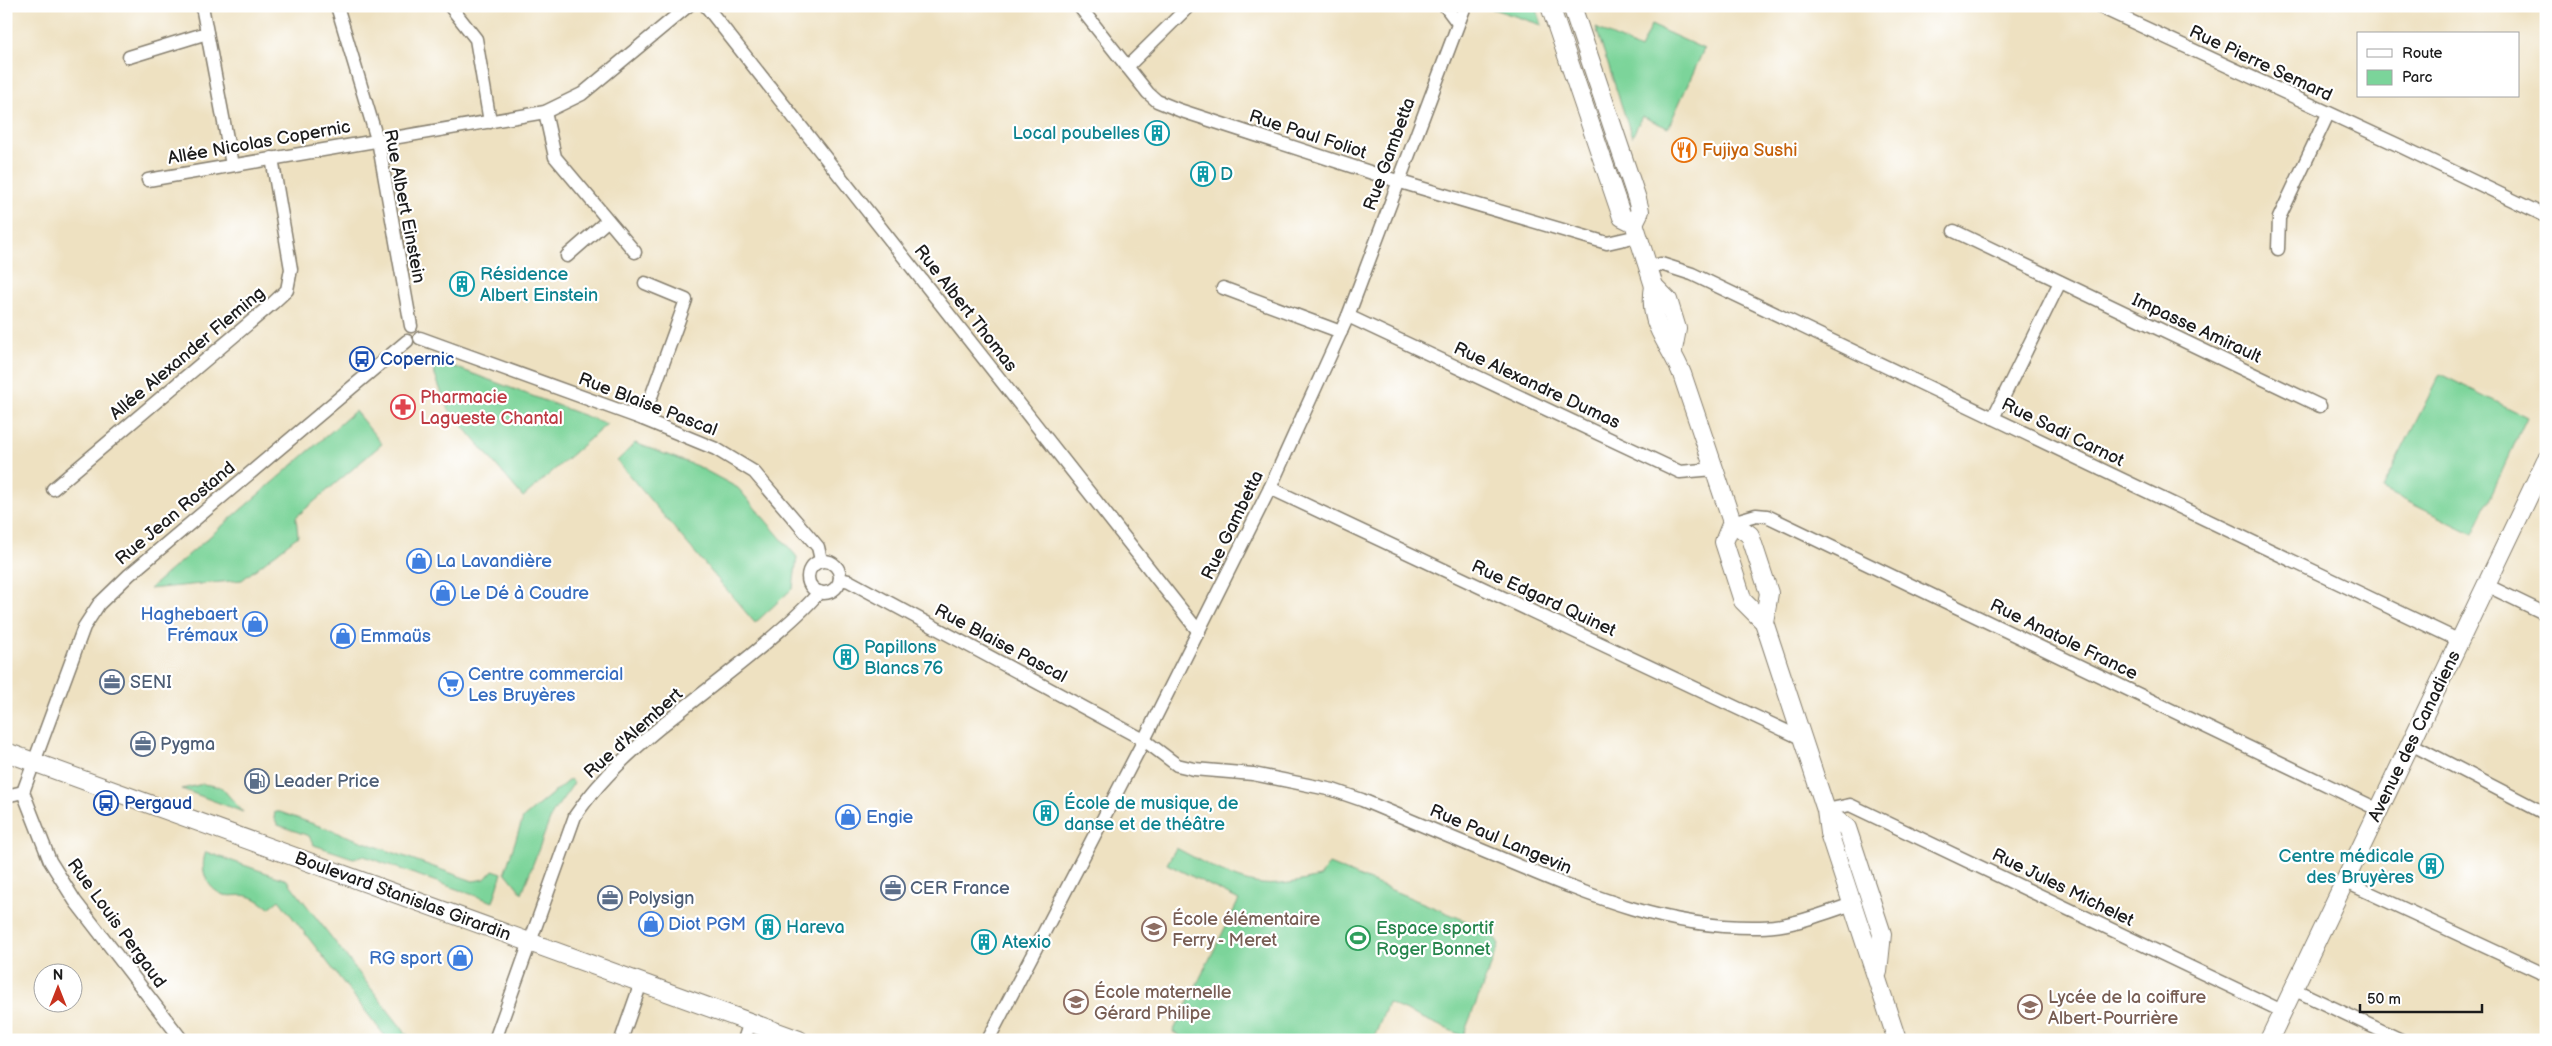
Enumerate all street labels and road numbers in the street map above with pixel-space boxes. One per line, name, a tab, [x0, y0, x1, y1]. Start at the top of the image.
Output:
street label: Rue Pierre Semard	[2186, 21, 2336, 106]
street label: Rue Gambetta	[1359, 95, 1420, 213]
street label: Rue Paul Foliot	[1246, 106, 1370, 163]
street label: Allée Nicolas Copernic	[166, 116, 352, 169]
street label: Rue Albert Einstein	[379, 127, 430, 285]
street label: Rue Albert Thomas	[910, 241, 1022, 376]
street label: Allée Alexander Fleming	[105, 282, 269, 424]
street label: Impasse Amirault	[2129, 289, 2265, 368]
street label: Rue Alexandre Dumas	[1450, 338, 1623, 433]
street label: Rue Blaise Pascal	[575, 368, 720, 441]
street label: Rue Sadi Carnot	[1998, 394, 2128, 471]
street label: Rue Jean Rostand	[111, 457, 239, 570]
street label: Rue Gambetta	[1197, 467, 1268, 583]
street label: Rue Edgard Quinet	[1468, 556, 1620, 641]
street label: Rue Anatole France	[1986, 595, 2141, 684]
street label: Rue Blaise Pascal	[931, 600, 1071, 687]
street label: Avenue des Canadiens	[2364, 647, 2465, 825]
street label: Rue d'Alembert	[580, 683, 687, 783]
street label: Rue Paul Langevin	[1427, 800, 1575, 879]
street label: Rue Jules Michelet	[1988, 844, 2138, 931]
street label: Boulevard Stanislas Girardin	[292, 848, 514, 945]
street label: Rue Louis Pergaud	[63, 855, 171, 992]

